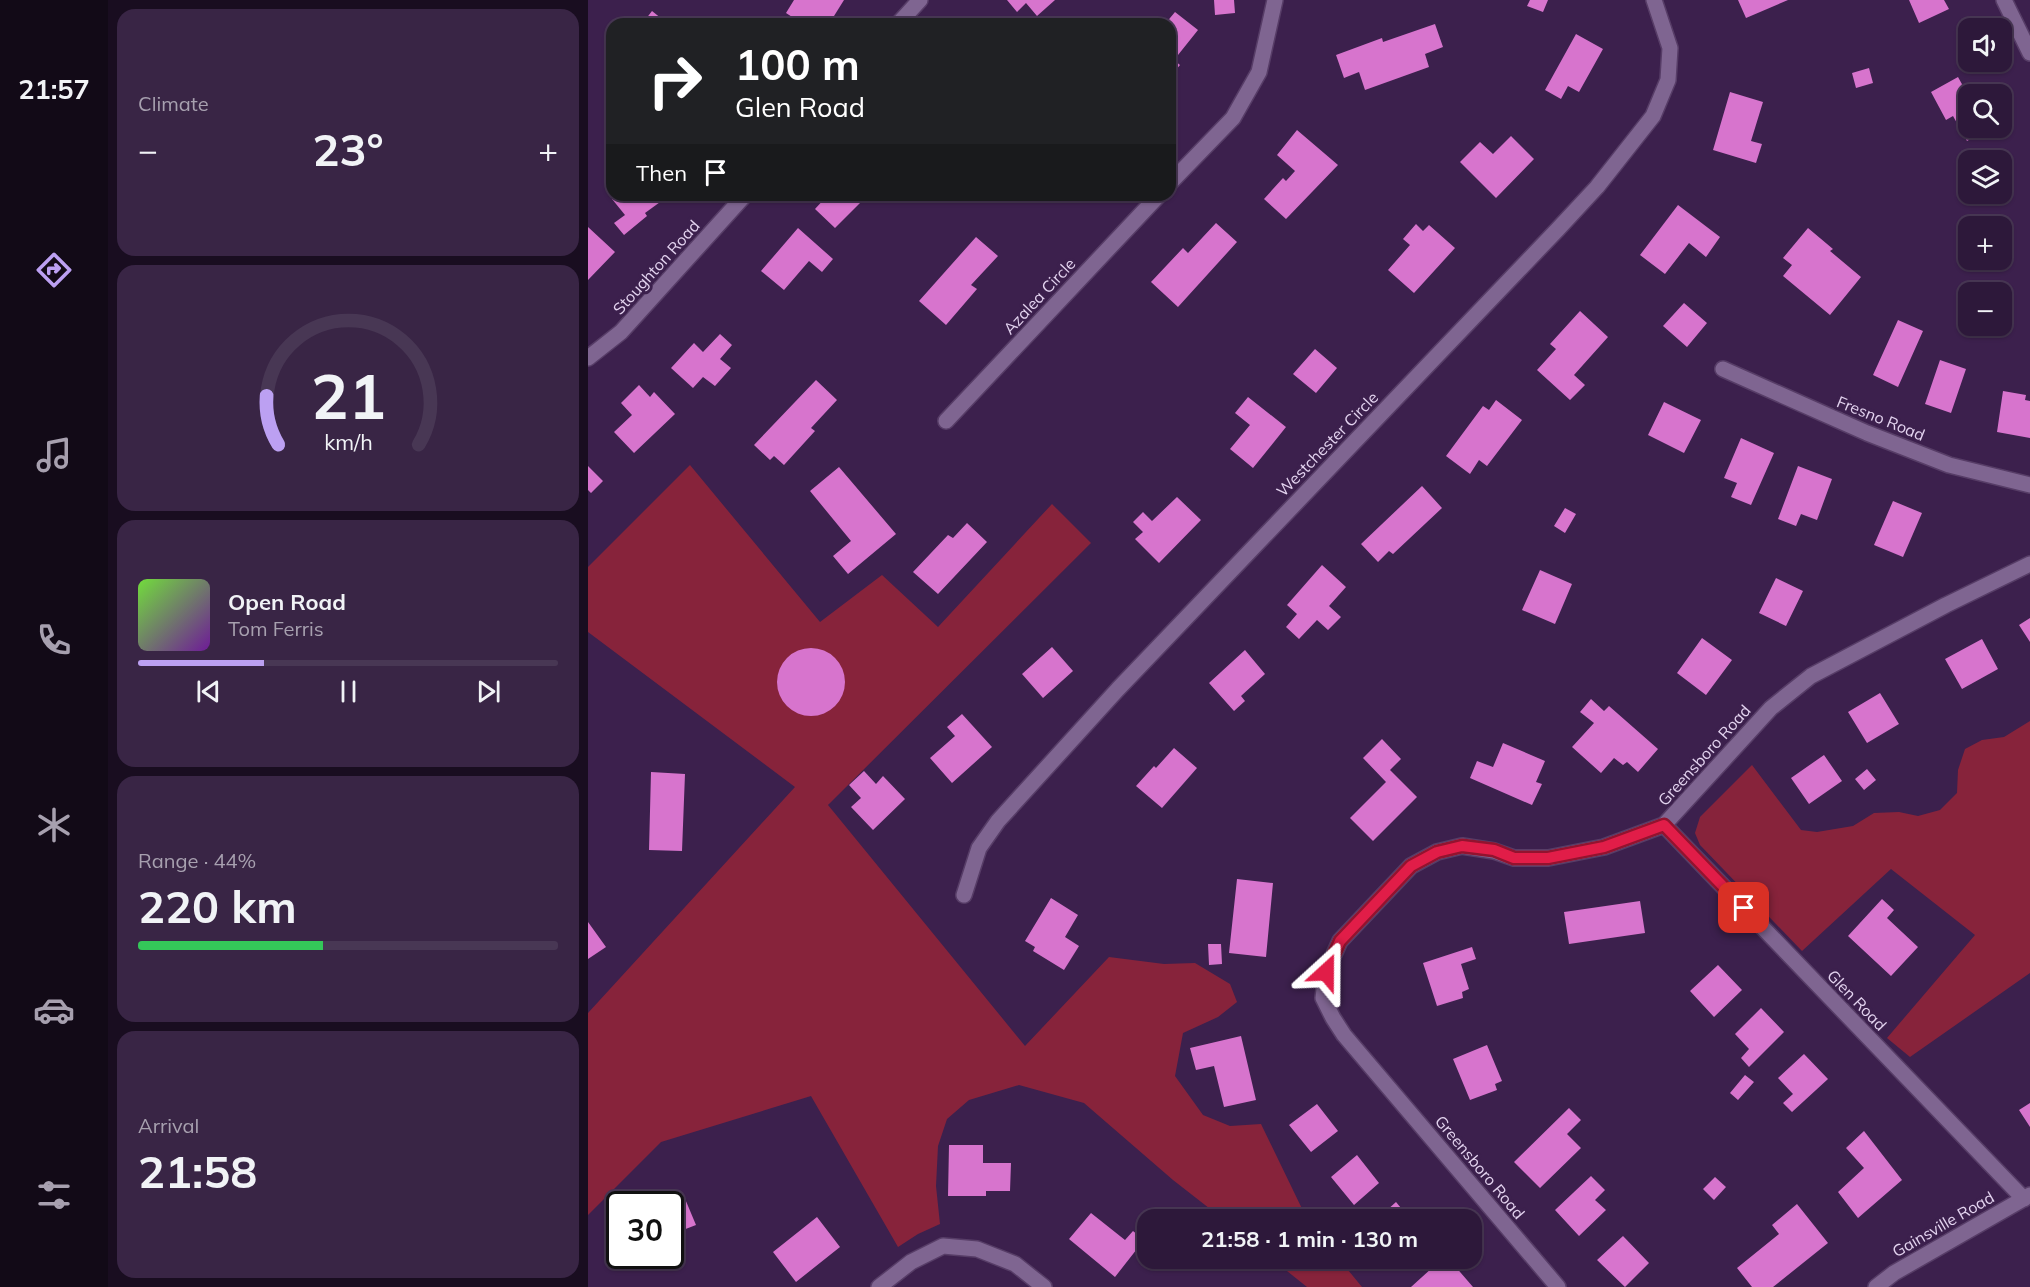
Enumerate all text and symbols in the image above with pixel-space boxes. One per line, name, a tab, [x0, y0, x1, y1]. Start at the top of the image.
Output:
map controls	[1958, 18, 2012, 336]
button: sound	[1958, 18, 2012, 72]
text: 100 m	[735, 38, 860, 91]
icon: right	[636, 42, 714, 120]
text: 21:57	[18, 72, 90, 106]
button: search	[1958, 84, 2012, 138]
text: Glen Road	[735, 90, 865, 124]
text: Climate	[138, 91, 209, 116]
text: 23°	[312, 121, 384, 177]
text: −	[138, 129, 158, 170]
text: +	[538, 129, 558, 170]
button: layers	[1958, 150, 2012, 204]
icon: arrive	[699, 156, 732, 189]
text: Then	[636, 159, 687, 187]
street label: Stoughton Road	[608, 216, 704, 318]
button: +	[1958, 216, 2012, 270]
icon: directions	[33, 249, 75, 291]
street label: Azalea Circle	[999, 254, 1079, 338]
button: −	[1958, 282, 2012, 336]
text: 21	[311, 356, 385, 435]
street label: Westchester Circle	[1272, 387, 1382, 501]
street label: Fresno Road	[1834, 391, 1928, 445]
text: km/h	[324, 428, 372, 455]
icon: music	[33, 434, 75, 476]
text: Open Road	[228, 588, 346, 616]
text: Tom Ferris	[228, 616, 324, 641]
icon: phone	[33, 619, 75, 661]
icon: previous	[192, 675, 225, 708]
icon: pause	[332, 675, 365, 708]
icon: next	[472, 675, 505, 708]
street label: Greensboro Road	[1653, 700, 1755, 810]
icon: climate	[33, 804, 75, 846]
text: Range · 44%	[138, 848, 256, 873]
text: 220 km	[138, 878, 297, 934]
pin	[1718, 882, 1769, 933]
icon: arrive	[1727, 891, 1760, 924]
position arrow	[1294, 940, 1358, 1004]
street label: Glen Road	[1823, 965, 1891, 1035]
icon: car	[33, 989, 75, 1031]
street label: Greensboro Road	[1431, 1111, 1529, 1223]
text: Arrival	[138, 1113, 199, 1138]
text: 21:58	[138, 1143, 257, 1199]
icon: filters	[33, 1174, 75, 1216]
street label: Gainsville Road	[1889, 1187, 1997, 1261]
speed limit sign: 30	[606, 1191, 684, 1269]
text: 21:58 · 1 min · 130 m	[1201, 1225, 1418, 1253]

